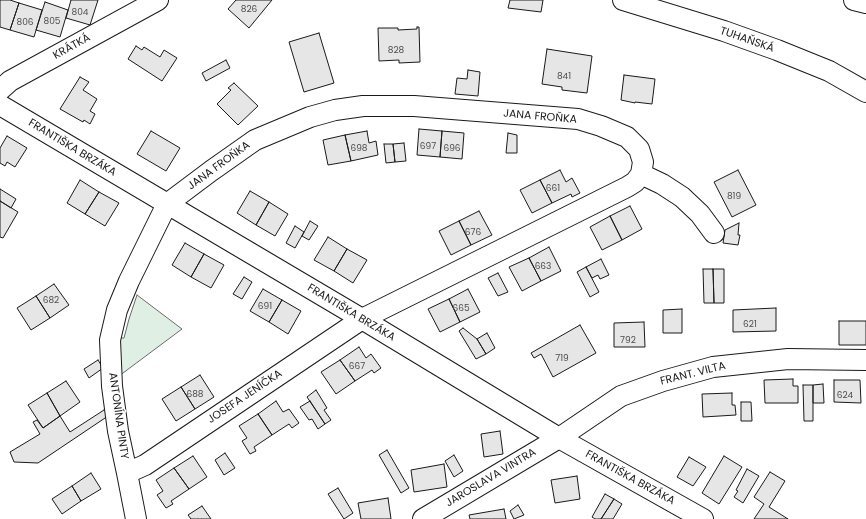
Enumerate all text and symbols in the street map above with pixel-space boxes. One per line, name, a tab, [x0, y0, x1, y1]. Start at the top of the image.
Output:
house number: 826	[241, 5, 257, 15]
house number: 804	[72, 8, 88, 18]
house number: 805	[44, 17, 60, 27]
house number: 806	[16, 18, 34, 28]
street label: TUHAŇSKÁ	[718, 25, 776, 55]
street label: KRÁTKÁ	[51, 31, 93, 63]
house number: 828	[388, 46, 404, 56]
house number: 841	[557, 72, 571, 82]
street label: JANA FROŇKA	[503, 107, 577, 127]
street label: FRANTIŠKA BRZÁKA	[26, 117, 118, 179]
street label: JANA FROŇKA	[185, 139, 253, 193]
house number: 697	[420, 142, 436, 152]
house number: 698	[350, 144, 368, 154]
house number: 696	[443, 144, 461, 154]
house number: 661	[546, 184, 560, 194]
house number: 819	[727, 192, 741, 202]
house number: 676	[465, 228, 481, 238]
house number: 663	[535, 262, 551, 272]
street label: FRANTIŠKA BRZÁKA	[305, 282, 397, 344]
house number: 682	[43, 296, 59, 306]
house number: 691	[258, 302, 272, 312]
house number: 665	[452, 304, 470, 314]
house number: 621	[743, 320, 757, 330]
house number: 792	[620, 336, 636, 346]
house number: 719	[555, 354, 569, 364]
street label: FRANT. VILTA	[659, 360, 727, 388]
house number: 667	[349, 362, 365, 372]
street label: JOSEFA JENÍČKA	[205, 367, 285, 427]
street label: ANTONÍNA PINTY	[105, 372, 131, 460]
house number: 688	[186, 390, 204, 400]
house number: 624	[837, 391, 853, 401]
street label: JAROSLAVA VINTRA	[443, 446, 539, 510]
street label: FRANTIŠKA BRZÁKA	[583, 448, 677, 508]

